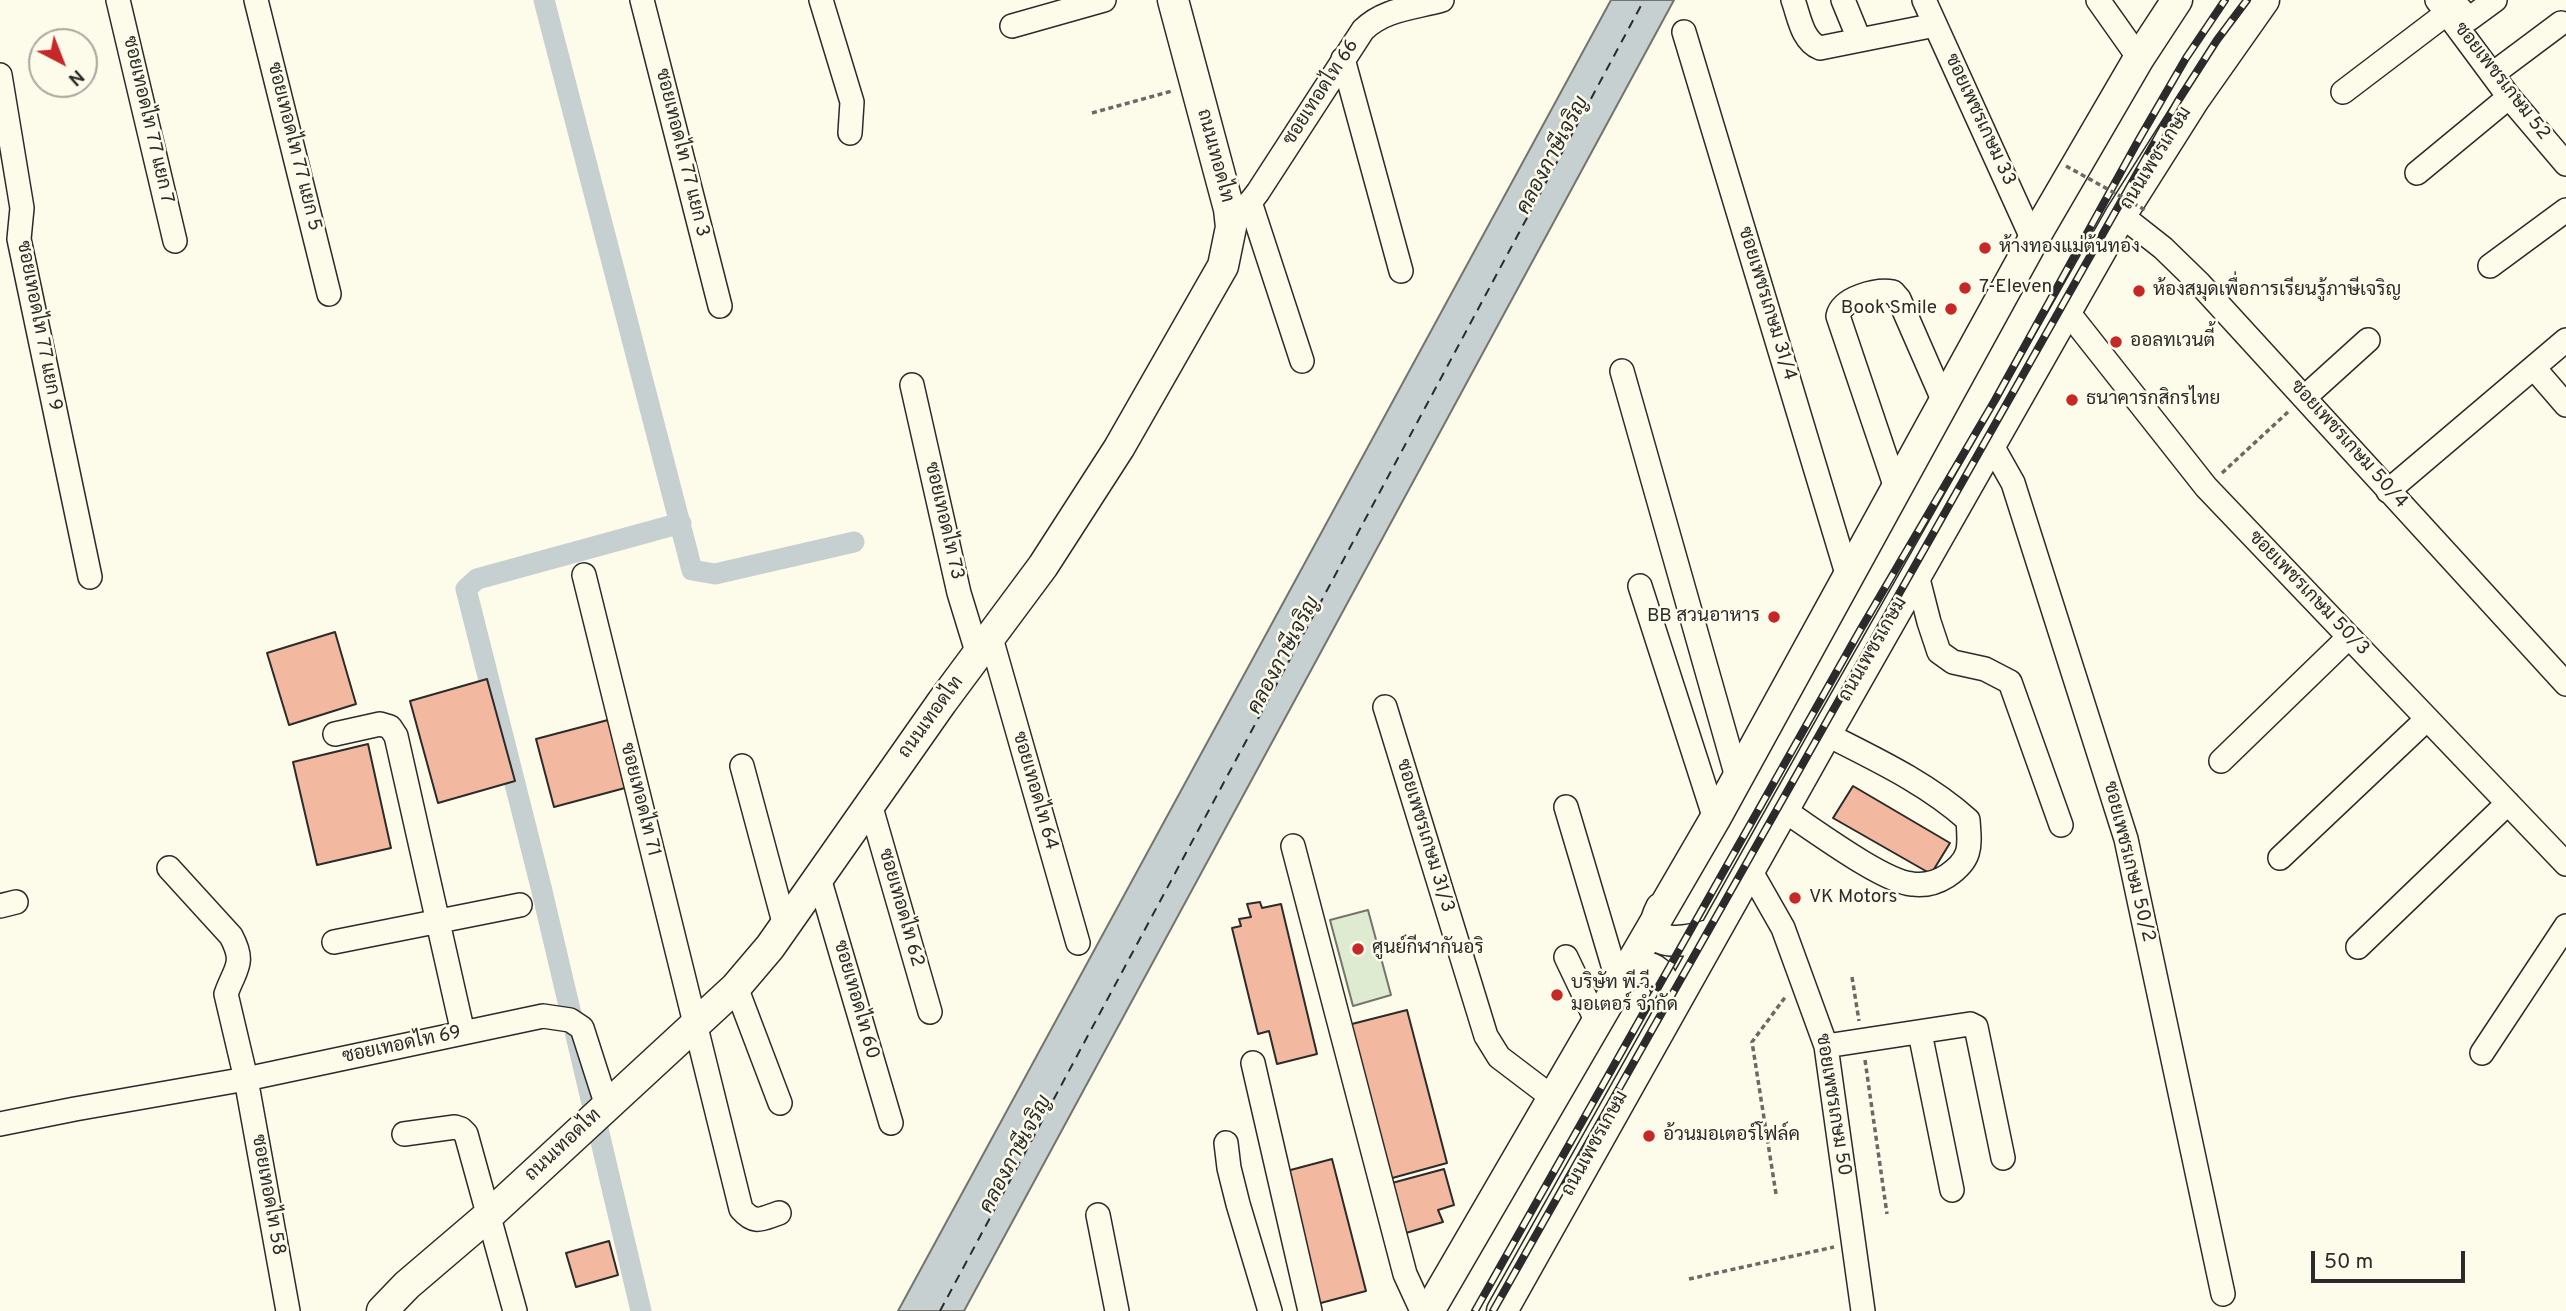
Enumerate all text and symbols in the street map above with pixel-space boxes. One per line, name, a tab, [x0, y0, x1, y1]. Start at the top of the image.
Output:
street label: ซอยเพชรเกษม 52	[2448, 19, 2554, 145]
north arrow	[28, 28, 98, 98]
street label: ซอยเทอดไท 77 แยก 7	[117, 34, 177, 206]
street label: ซอยเทอดไท 66	[1279, 36, 1365, 150]
street label: ซอยเพชรเกษม 33	[1939, 51, 2019, 189]
street label: ซอยเทอดไท 77 แยก 5	[261, 60, 325, 234]
text: N	[63, 64, 89, 91]
street label: ซอยเทอดไท 77 แยก 3	[649, 67, 713, 239]
water label: คลองภาษีเจริญ	[1512, 93, 1596, 219]
street label: ถนนเพชรเกษม	[2116, 103, 2198, 215]
street label: ถนนเทอดไท	[1191, 107, 1237, 205]
street label: ซอยเพชรเกษม 31/4	[1732, 224, 1800, 384]
place label: ห้างทองแม่ต้นทอง	[1999, 237, 2140, 259]
street label: ซอยเทอดไท 77 แยก 9	[10, 239, 66, 413]
marker: ห้างทองแม่ต้นทอง	[1977, 240, 1993, 256]
place label: 7-Eleven	[1979, 277, 2052, 299]
marker: 7-Eleven	[1957, 280, 1973, 296]
place label: ห้องสมุดเพื่อการเรียนรู้ภาษีเจริญ	[2153, 280, 2401, 302]
marker: ห้องสมุดเพื่อการเรียนรู้ภาษีเจริญ	[2131, 283, 2147, 299]
place label: Book Smile	[1841, 298, 1937, 320]
marker: Book Smile	[1943, 301, 1959, 317]
place label: ออลทเวนตี้	[2130, 331, 2215, 353]
marker: ออลทเวนตี้	[2108, 334, 2124, 350]
street label: ซอยเพชรเกษม 50/4	[2284, 376, 2412, 514]
place label: ธนาคารกสิกรไทย	[2086, 389, 2220, 411]
marker: ธนาคารกสิกรไทย	[2064, 392, 2080, 408]
street label: ซอยเทอดไท 73	[918, 460, 968, 582]
street label: ซอยเพชรเกษม 50/3	[2243, 527, 2373, 661]
water label: คลองภาษีเจริญ	[1243, 593, 1327, 719]
street label: ถนนเพชรเกษม	[1835, 594, 1913, 706]
place label: BB สวนอาหาร	[1647, 606, 1760, 628]
marker: BB สวนอาหาร	[1766, 609, 1782, 625]
street label: ถนนเทอดไท	[895, 673, 969, 763]
street label: ซอยเทอดไท 64	[1006, 729, 1062, 853]
street label: ซอยเทอดไท 71	[614, 741, 664, 859]
street label: ซอยเพชรเกษม 31/3	[1390, 757, 1458, 915]
street label: ซอยเพชรเกษม 50/2	[2097, 779, 2159, 945]
street label: ซอยเทอดไท 62	[872, 846, 928, 970]
place label: VK Motors	[1809, 887, 1897, 909]
marker: VK Motors	[1787, 890, 1803, 906]
street label: ซอยเทอดไท 60	[827, 938, 883, 1062]
place label: ศูนย์กีฬากันอริ	[1372, 938, 1484, 960]
marker: ศูนย์กีฬากันอริ	[1350, 941, 1366, 957]
place label: บริษัท พี.วี. มอเตอร์ จำกัด	[1571, 973, 1678, 1017]
marker: บริษัท พี.วี. มอเตอร์ จำกัด	[1549, 987, 1565, 1003]
street label: ซอยเทอดไท 69	[341, 1022, 463, 1070]
street label: ซอยเพชรเกษม 50	[1809, 1032, 1855, 1178]
street label: ถนนเพชรเกษม	[1558, 1087, 1634, 1201]
water label: คลองภาษีเจริญ	[975, 1092, 1059, 1218]
street label: ถนนเทอดไท	[521, 1105, 607, 1187]
place label: อ้วนมอเตอร์โฟล์ค	[1663, 1125, 1800, 1147]
marker: อ้วนมอเตอร์โฟล์ค	[1641, 1128, 1657, 1144]
street label: ซอยเทอดไท 58	[245, 1133, 289, 1257]
scale bar	[2314, 1238, 2468, 1282]
text: 50 m	[2324, 1249, 2373, 1276]

